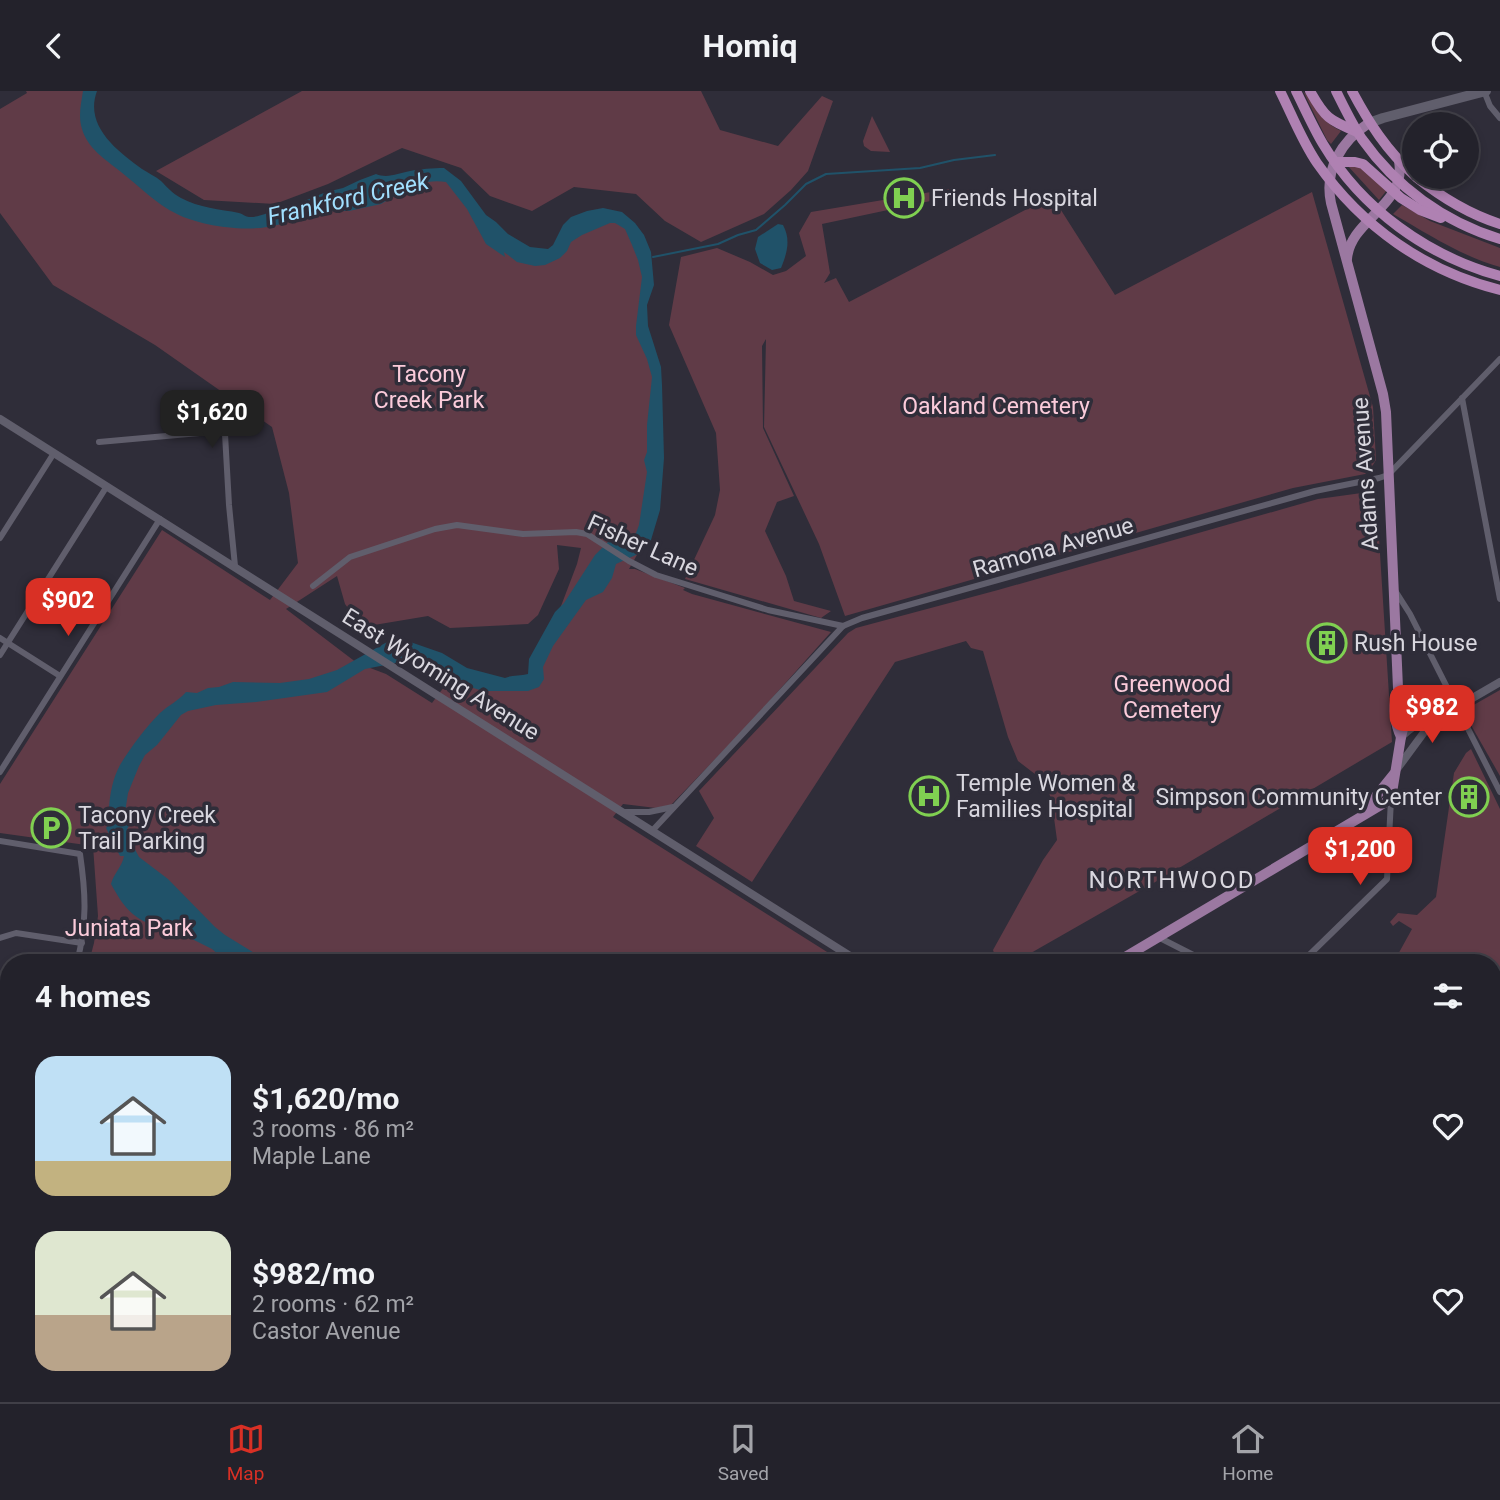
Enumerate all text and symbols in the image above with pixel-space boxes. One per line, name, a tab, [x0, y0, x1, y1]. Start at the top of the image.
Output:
icon: back	[35, 27, 73, 65]
text: Homiq	[703, 27, 797, 65]
icon: search	[1427, 27, 1465, 65]
map controls	[1402, 112, 1479, 189]
button: locate	[1402, 112, 1479, 189]
water label: Frankford Creek	[265, 167, 433, 231]
hospital icon: Friends Hospital	[883, 177, 925, 219]
place label: Friends Hospital	[931, 185, 1098, 212]
park label: Tacony Creek Park	[374, 361, 485, 414]
pin: $1,620	[155, 391, 269, 450]
park label: Oakland Cemetery	[902, 393, 1090, 420]
street label: Adams Avenue	[1347, 396, 1384, 551]
text: $1,620	[176, 399, 248, 426]
street label: Fisher Lane	[583, 509, 702, 582]
street label: Ramona Avenue	[970, 512, 1137, 583]
pin: $902	[27, 579, 109, 638]
text: $902	[42, 587, 94, 614]
street label: East Wyoming Avenue	[337, 603, 544, 746]
building icon: Rush House	[1306, 622, 1348, 664]
place label: Rush House	[1354, 630, 1477, 657]
park label: Greenwood Cemetery	[1114, 671, 1230, 724]
pin: $982	[1391, 685, 1473, 745]
text: $982	[1406, 694, 1458, 721]
place label: Temple Women & Families Hospital	[956, 770, 1136, 823]
hospital icon: Temple Women & Families Hospital	[908, 775, 950, 817]
building icon: Simpson Community Center	[1448, 776, 1490, 818]
place label: Simpson Community Center	[1155, 784, 1442, 811]
place label: Tacony Creek Trail Parking	[78, 802, 216, 855]
parking icon: Tacony Creek Trail Parking	[30, 807, 72, 849]
pin: $1,200	[1303, 827, 1417, 887]
text: $1,200	[1324, 836, 1396, 863]
district label: NORTHWOOD	[1089, 866, 1256, 894]
park label: Juniata Park	[65, 915, 193, 942]
icon: filters	[1429, 977, 1467, 1015]
text: 4 homes	[35, 979, 151, 1014]
text: $1,620/mo	[252, 1081, 400, 1116]
icon: home	[91, 1084, 175, 1168]
icon: heart	[1429, 1107, 1467, 1145]
text: 3 rooms · 86 m²	[252, 1116, 414, 1143]
text: Maple Lane	[252, 1143, 371, 1170]
text: $982/mo	[252, 1256, 375, 1291]
icon: home	[91, 1259, 175, 1343]
icon: heart	[1429, 1282, 1467, 1320]
text: 2 rooms · 62 m²	[252, 1291, 414, 1318]
text: Castor Avenue	[252, 1318, 400, 1345]
tab: Map	[227, 1420, 265, 1485]
tab: Saved	[718, 1420, 769, 1485]
tab: Home	[1222, 1420, 1273, 1485]

